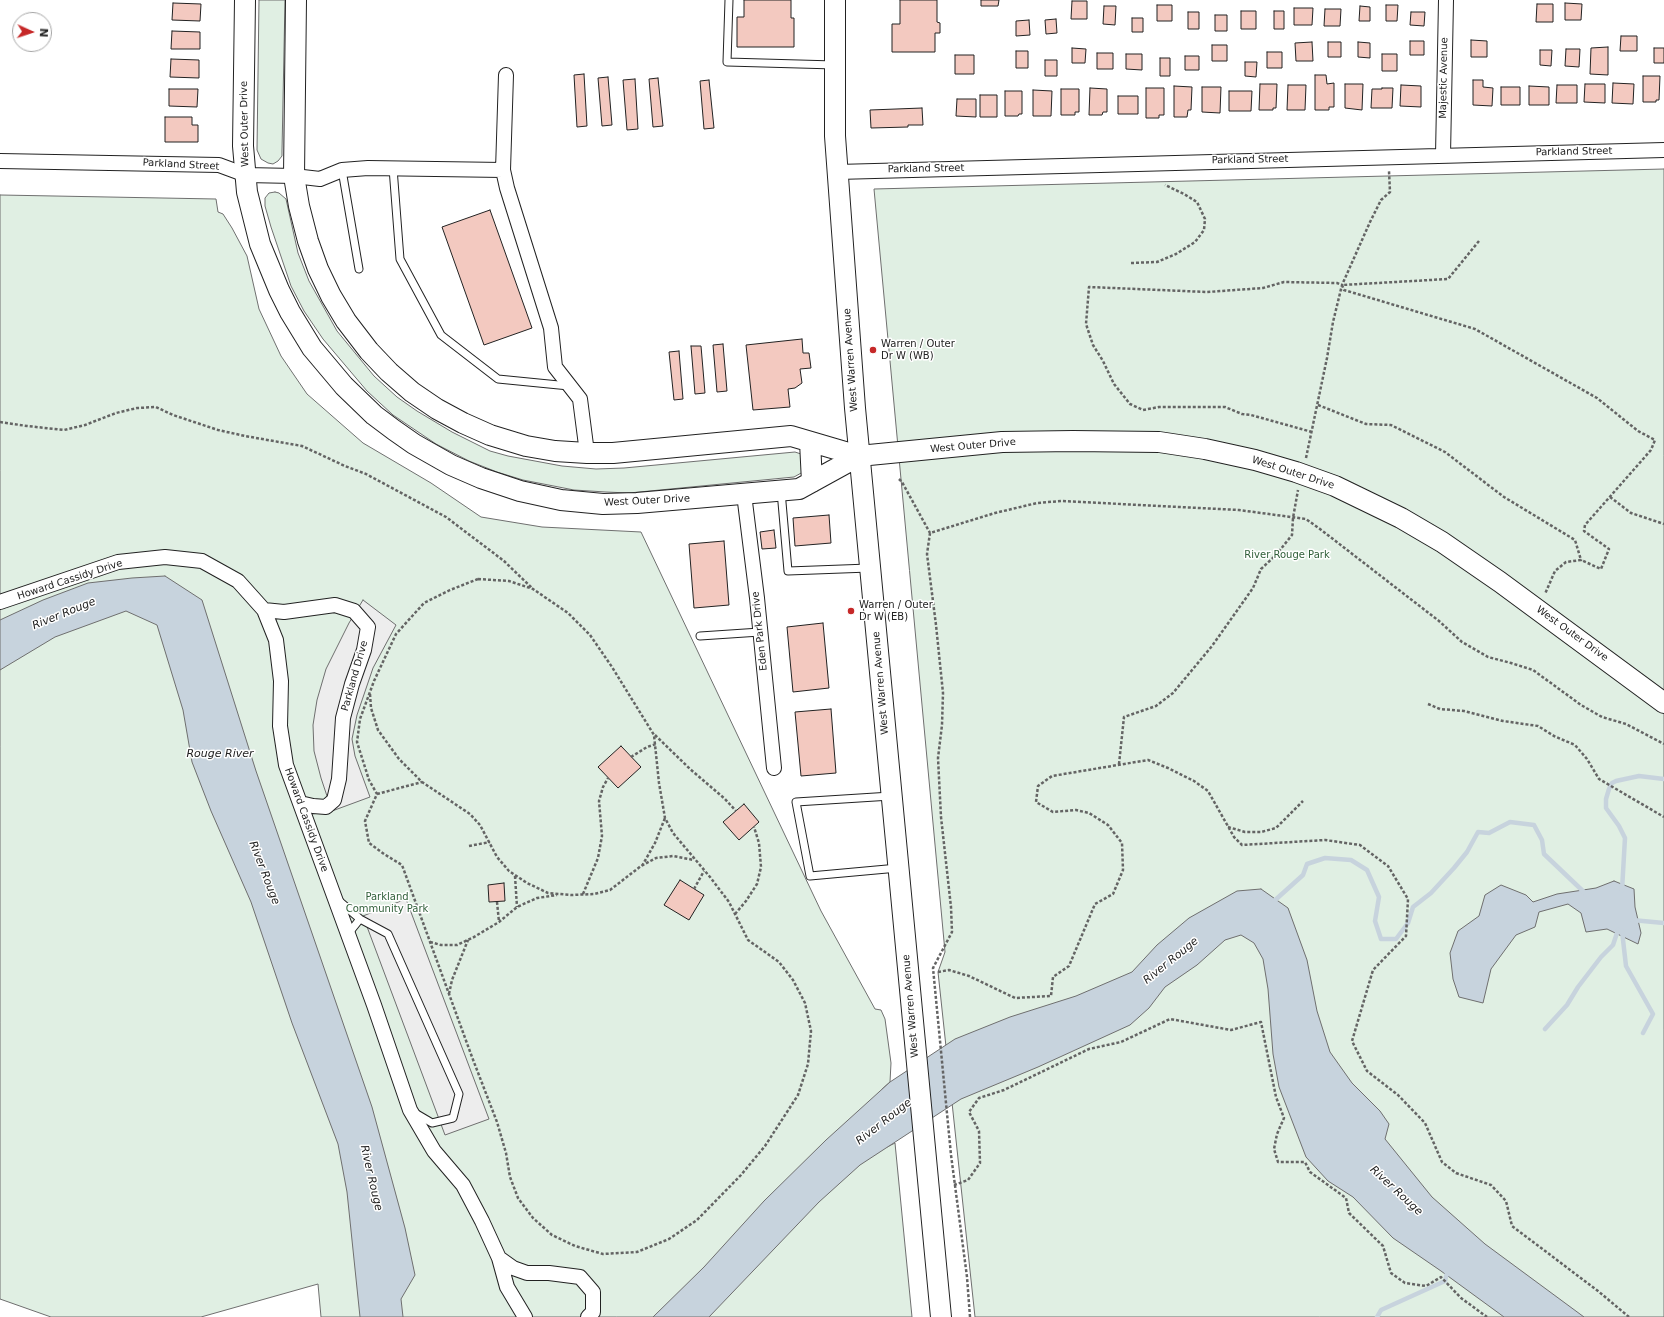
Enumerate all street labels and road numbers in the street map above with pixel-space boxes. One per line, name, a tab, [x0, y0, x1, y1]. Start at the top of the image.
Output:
street label: Majestic Avenue	[1437, 37, 1451, 119]
street label: West Outer Drive	[238, 81, 252, 167]
street label: Parkland Street	[1536, 145, 1612, 159]
street label: Parkland Street	[1212, 153, 1288, 167]
street label: Parkland Street	[142, 157, 220, 173]
street label: Parkland Street	[888, 162, 964, 176]
street label: West Warren Avenue	[841, 308, 861, 412]
street label: West Outer Drive	[930, 436, 1016, 456]
street label: West Outer Drive	[1250, 454, 1336, 492]
street label: West Outer Drive	[604, 493, 690, 509]
street label: Howard Cassidy Drive	[16, 557, 124, 603]
street label: Eden Park Drive	[750, 591, 770, 671]
street label: West Outer Drive	[1534, 604, 1610, 664]
street label: West Warren Avenue	[870, 631, 892, 735]
street label: Parkland Drive	[339, 639, 371, 713]
street label: Howard Cassidy Drive	[282, 766, 330, 874]
street label: West Warren Avenue	[900, 954, 922, 1058]

